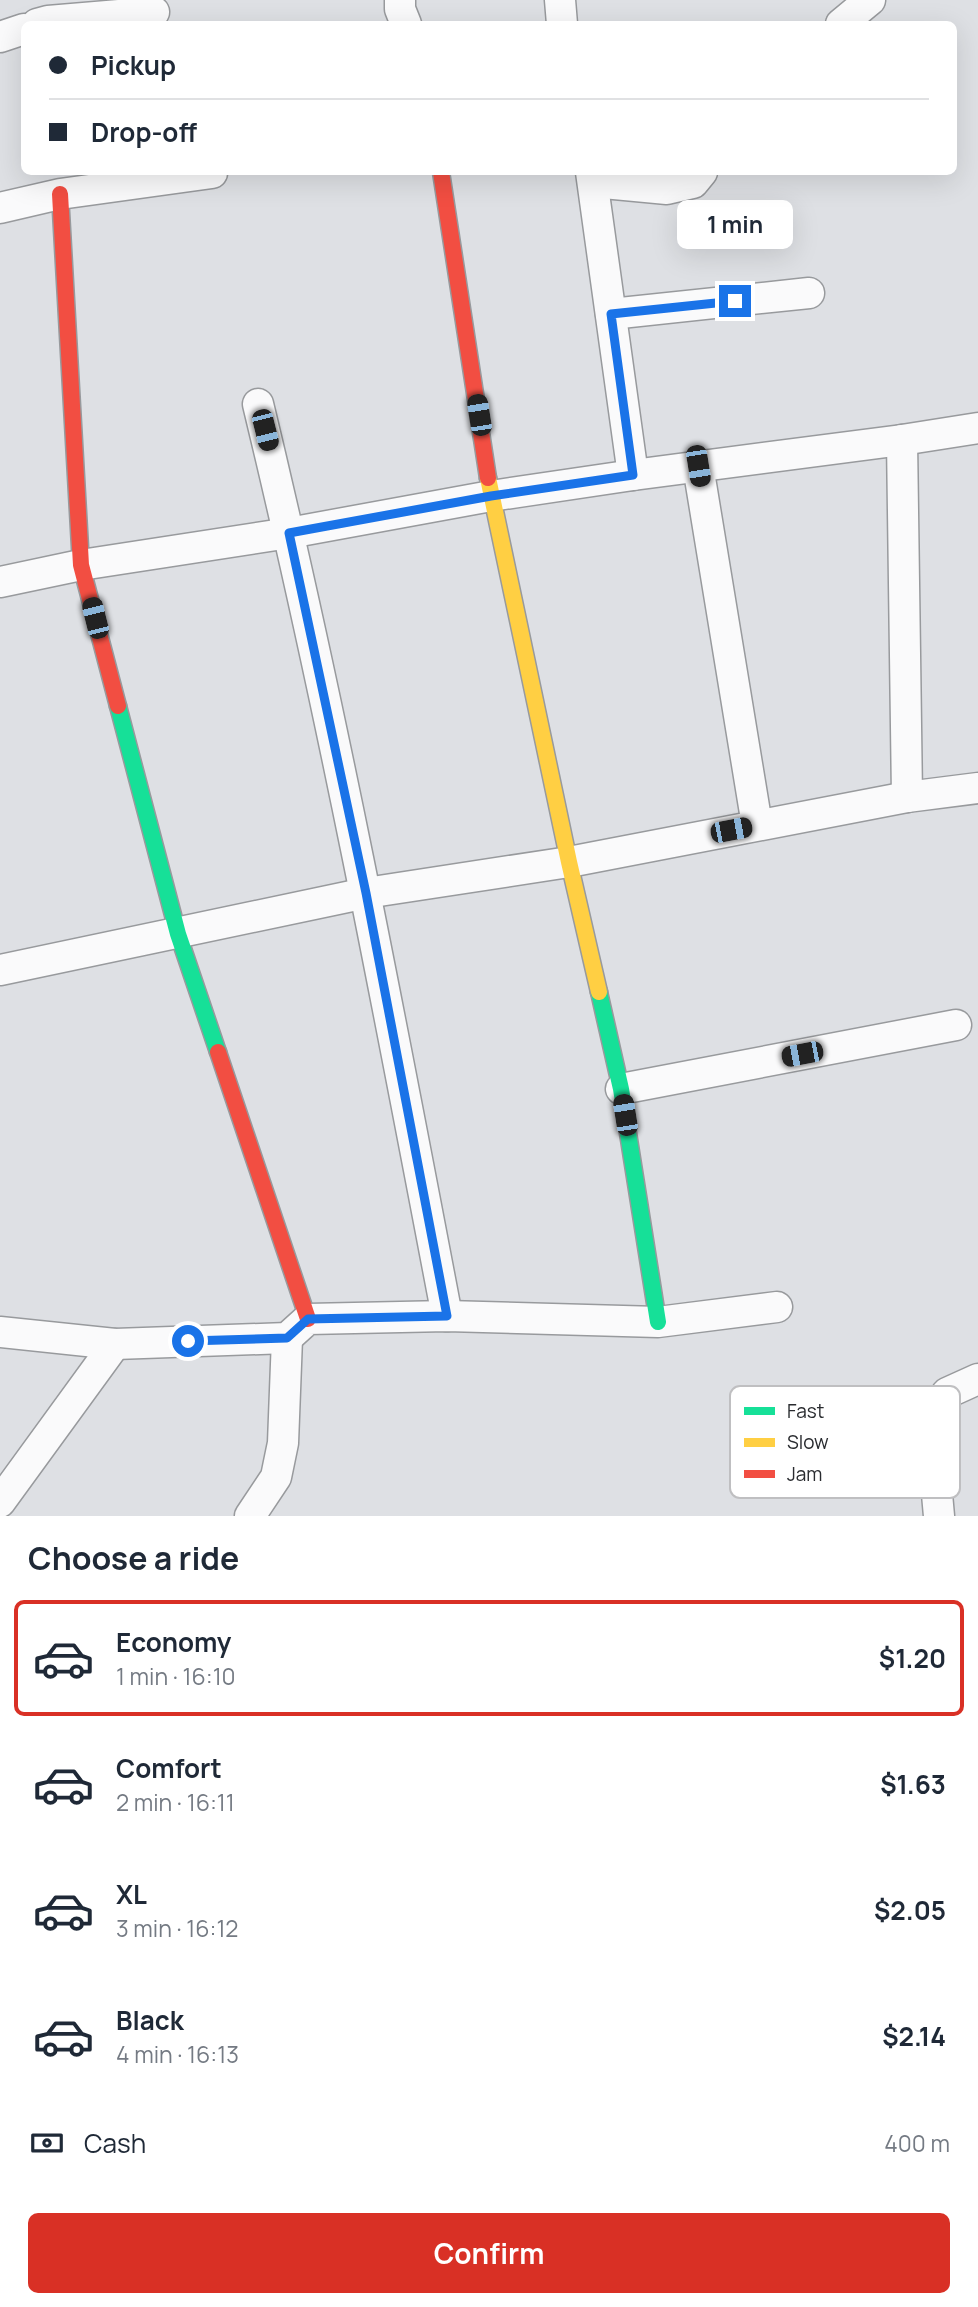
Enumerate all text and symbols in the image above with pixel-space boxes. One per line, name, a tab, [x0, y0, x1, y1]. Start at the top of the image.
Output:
text: Pickup	[91, 47, 176, 83]
text: Drop-off	[91, 114, 197, 150]
callout: 1 min	[677, 200, 793, 248]
text: 1 min	[707, 208, 763, 240]
route end	[719, 285, 751, 317]
car	[466, 393, 493, 437]
car	[250, 407, 281, 453]
car	[685, 444, 712, 488]
car	[80, 595, 111, 641]
car	[709, 816, 754, 844]
car	[780, 1040, 825, 1068]
car	[612, 1093, 639, 1137]
route start	[172, 1325, 204, 1357]
legend	[730, 1386, 960, 1498]
text: Fast	[787, 1398, 824, 1424]
text: Slow	[787, 1429, 829, 1455]
text: Jam	[787, 1461, 822, 1487]
text: Choose a ride	[28, 1536, 239, 1580]
text: Economy	[116, 1624, 231, 1660]
icon: car	[32, 1627, 95, 1690]
text: $1.20	[879, 1640, 946, 1676]
text: 1 min · 16:10	[116, 1660, 236, 1692]
text: Comfort	[116, 1750, 222, 1786]
icon: car	[32, 1753, 95, 1816]
text: $1.63	[880, 1766, 946, 1802]
text: 2 min · 16:11	[116, 1786, 235, 1818]
text: XL	[116, 1876, 147, 1912]
icon: car	[32, 1879, 95, 1942]
text: $2.05	[874, 1892, 946, 1928]
text: 3 min · 16:12	[116, 1912, 238, 1944]
text: Black	[116, 2002, 184, 2038]
icon: car	[32, 2005, 95, 2068]
text: $2.14	[882, 2018, 946, 2054]
text: 4 min · 16:13	[116, 2038, 239, 2070]
icon: cash	[28, 2124, 66, 2162]
text: Cash	[84, 2125, 146, 2161]
text: 400 m	[884, 2127, 950, 2159]
button: Confirm	[28, 2213, 950, 2293]

